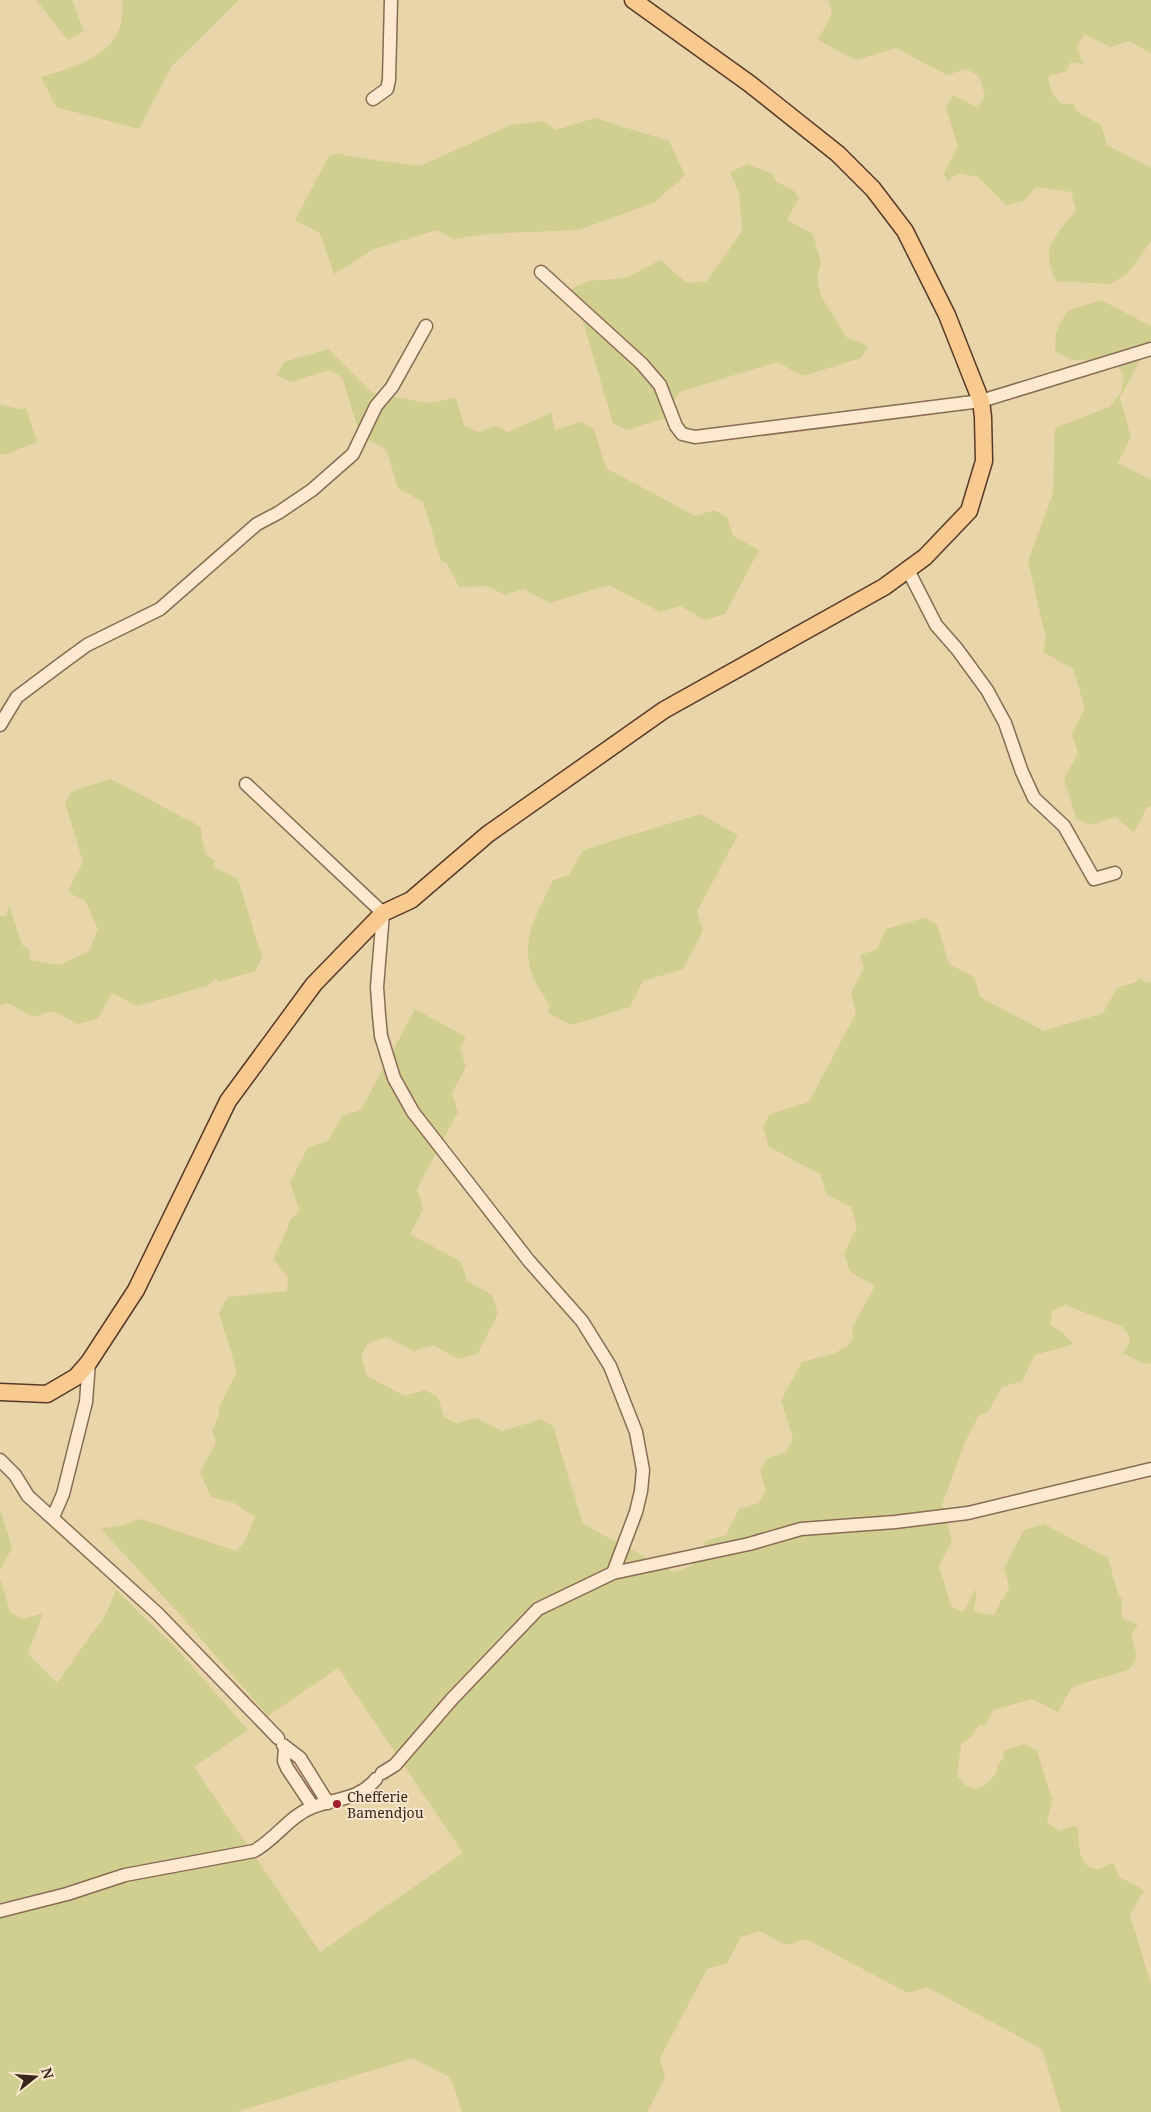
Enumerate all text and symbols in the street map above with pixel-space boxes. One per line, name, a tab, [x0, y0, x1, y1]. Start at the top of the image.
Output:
place label: Chefferie Bamendjou	[347, 1787, 424, 1822]
marker: Chefferie Bamendjou	[331, 1798, 343, 1810]
north arrow	[10, 2052, 60, 2102]
text: N	[37, 2065, 59, 2081]

